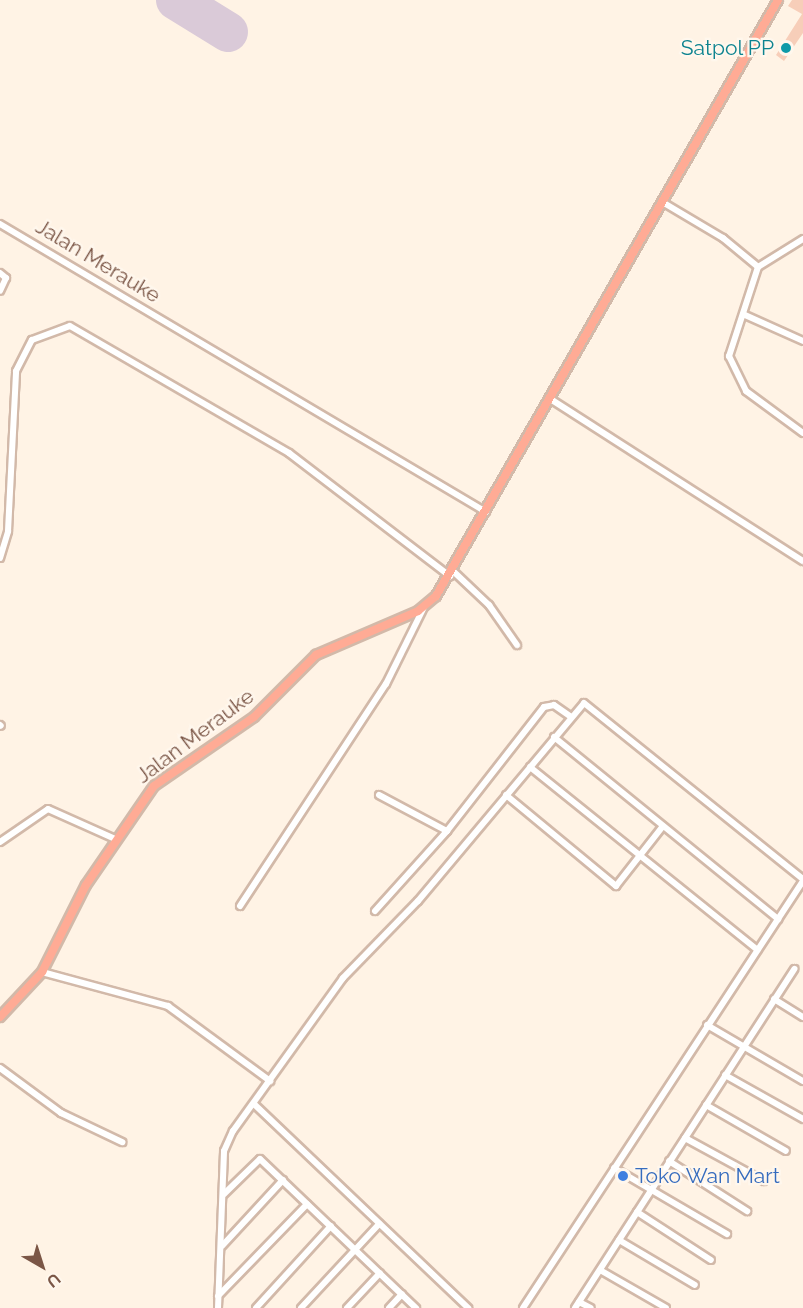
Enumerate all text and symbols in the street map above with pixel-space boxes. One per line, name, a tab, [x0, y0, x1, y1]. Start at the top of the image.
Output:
place label: Satpol PP	[680, 35, 774, 61]
marker: Satpol PP	[779, 41, 793, 55]
street label: Jalan Merauke	[31, 214, 165, 308]
street label: Jalan Merauke	[131, 684, 259, 788]
place label: Toko Wan Mart	[635, 1163, 780, 1189]
marker: Toko Wan Mart	[616, 1169, 630, 1183]
north arrow	[12, 1236, 72, 1296]
text: U	[43, 1269, 64, 1292]

